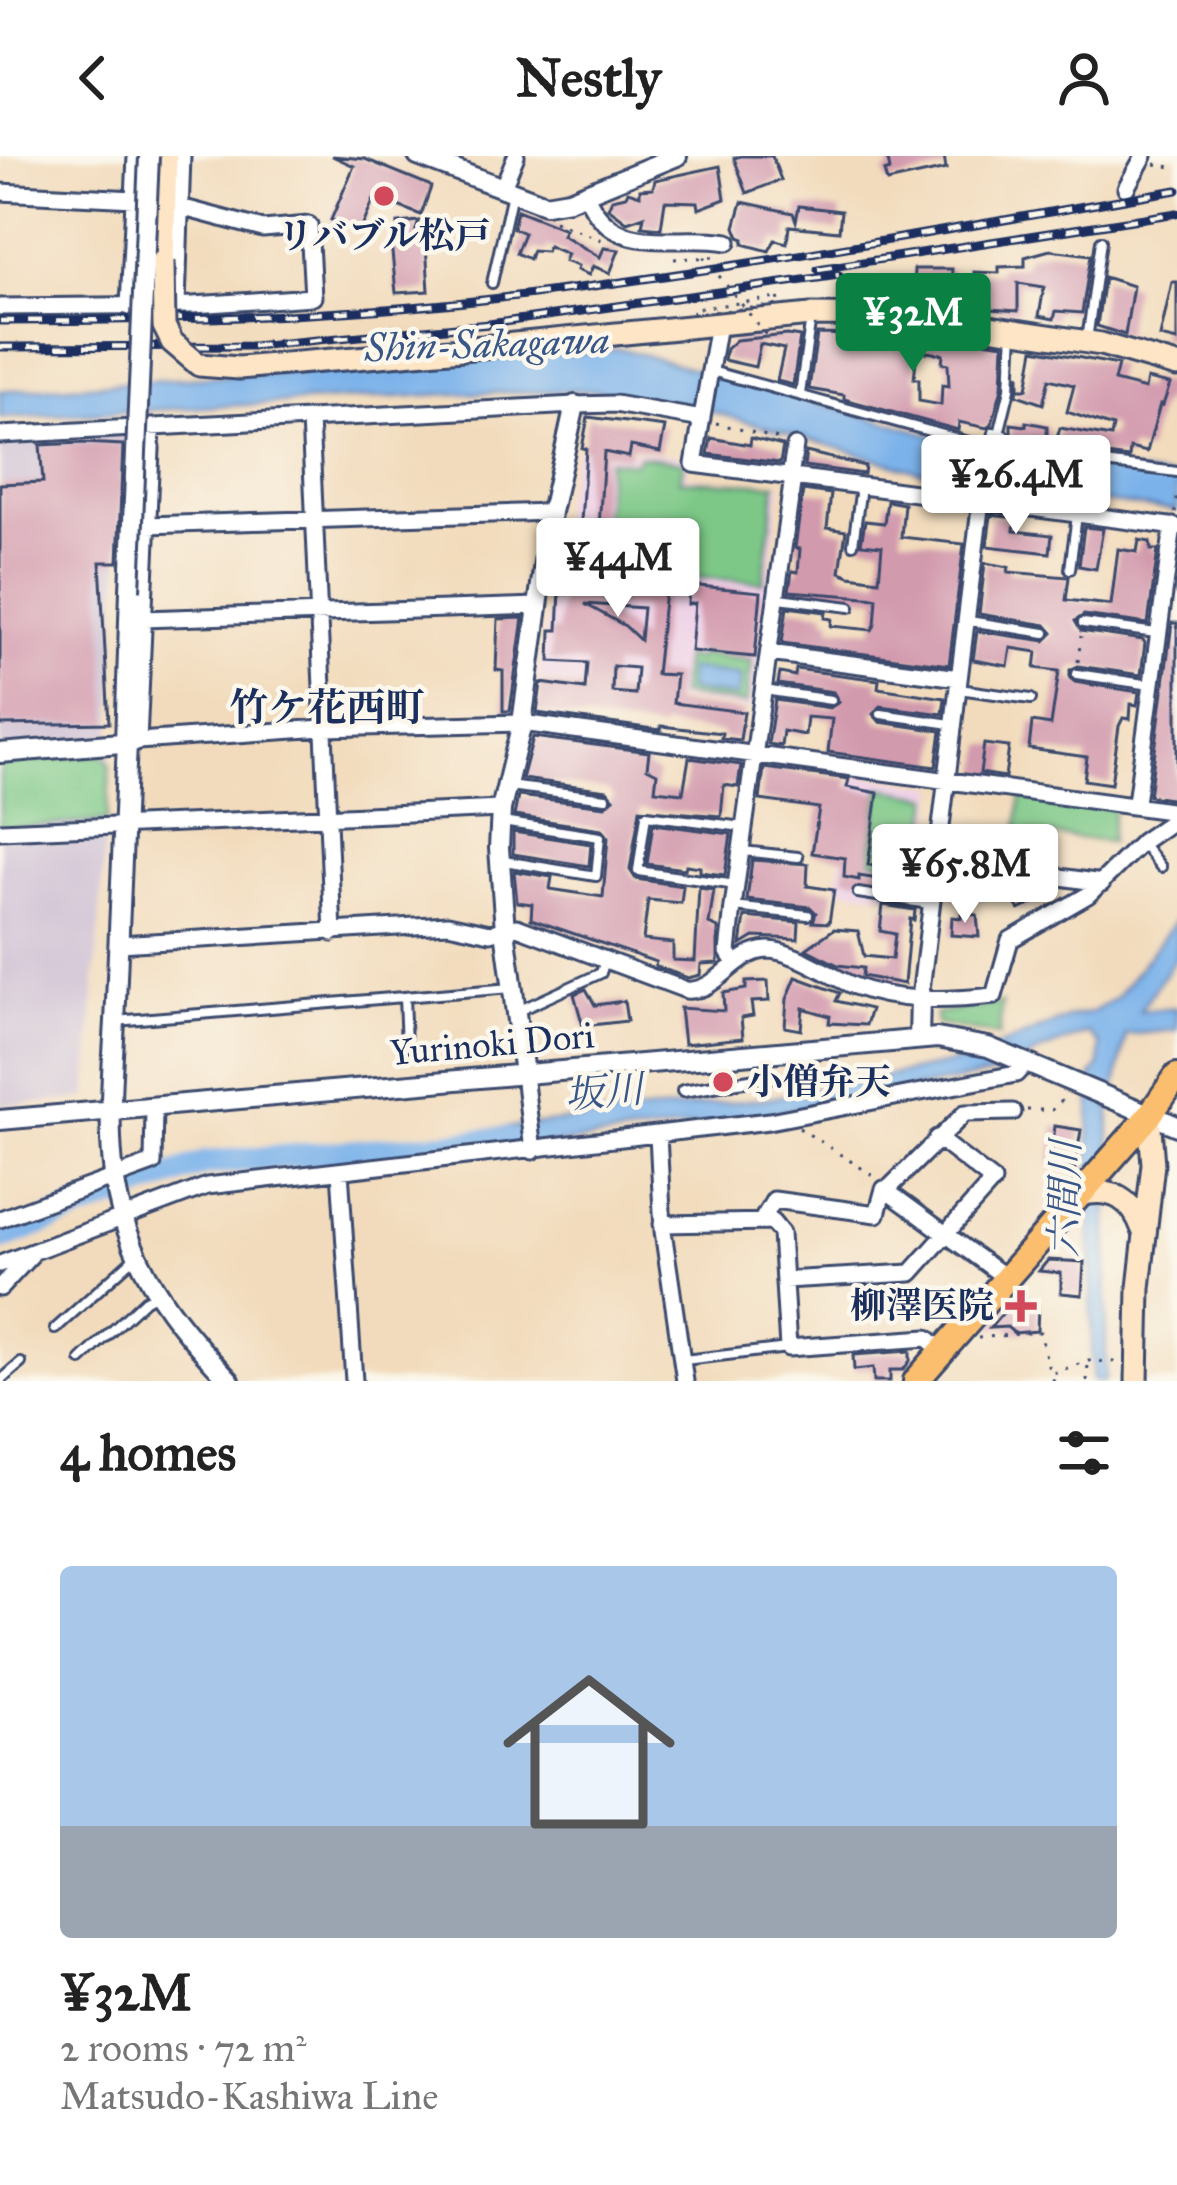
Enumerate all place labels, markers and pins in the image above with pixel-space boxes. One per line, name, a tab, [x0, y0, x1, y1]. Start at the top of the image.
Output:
marker: リバブル松戸	[371, 183, 397, 209]
place label: リバブル松戸	[277, 214, 491, 258]
pin: ¥32M	[842, 273, 984, 375]
pin: ¥26.4M	[918, 435, 1114, 537]
pin: ¥44M	[547, 518, 689, 620]
pin: ¥65.8M	[867, 824, 1063, 926]
place label: 小僧弁天	[747, 1060, 891, 1104]
marker: 小僧弁天	[710, 1069, 736, 1095]
place label: 柳澤医院	[850, 1284, 994, 1328]
marker: 柳澤医院	[1005, 1290, 1037, 1322]

